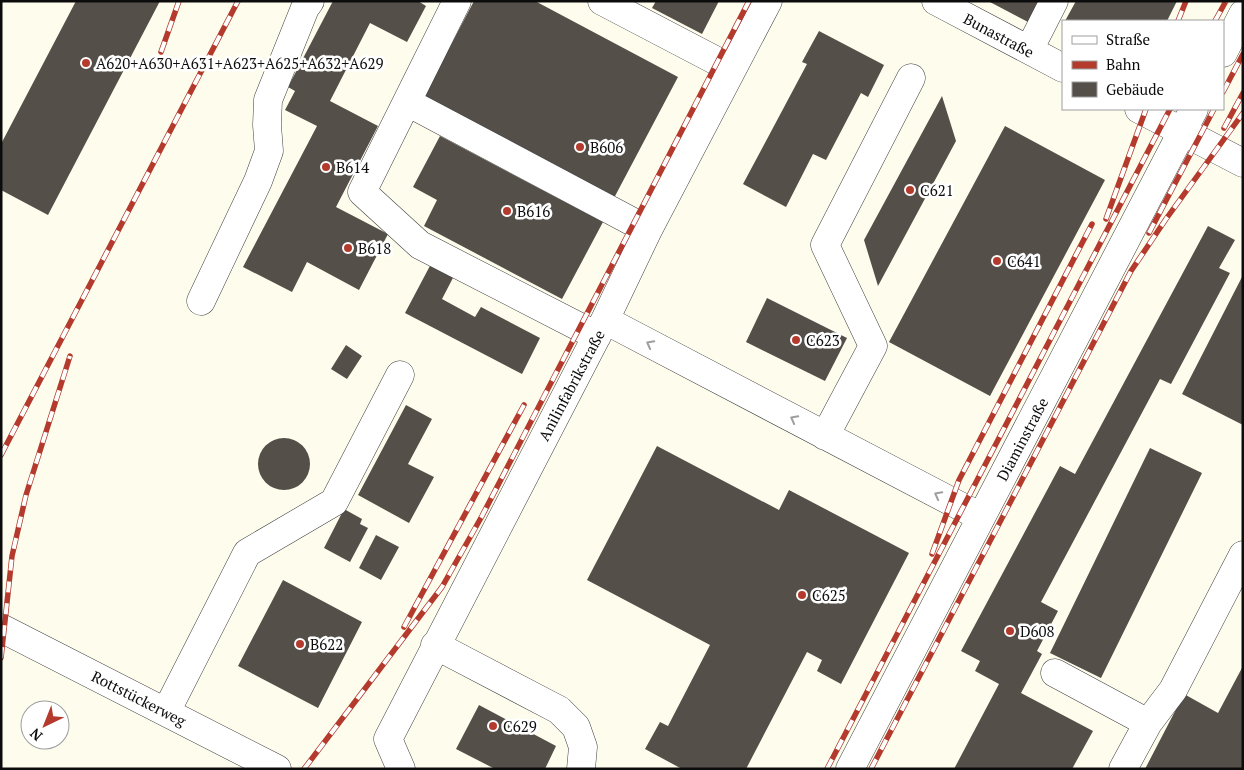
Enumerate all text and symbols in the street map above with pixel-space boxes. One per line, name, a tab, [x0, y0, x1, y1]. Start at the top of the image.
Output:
street label: Bunastraße	[960, 8, 1038, 62]
legend	[1062, 20, 1224, 110]
text: Straße	[1106, 29, 1150, 49]
place label: A620+A630+A631+A623+A625+A632+A629	[96, 53, 384, 73]
text: Bahn	[1106, 54, 1141, 74]
marker: A620+A630+A631+A623+A625+A632+A629	[80, 57, 92, 69]
text: Gebäude	[1106, 79, 1164, 99]
place label: B606	[590, 137, 623, 157]
marker: B606	[574, 141, 586, 153]
place label: B614	[336, 157, 369, 177]
marker: B614	[320, 161, 332, 173]
place label: C621	[920, 180, 954, 200]
marker: C621	[904, 184, 916, 196]
place label: B616	[517, 201, 550, 221]
marker: B616	[501, 205, 513, 217]
place label: B618	[358, 238, 391, 258]
marker: B618	[342, 242, 354, 254]
place label: C641	[1007, 251, 1041, 271]
marker: C641	[991, 255, 1003, 267]
street label: Anilinfabrikstraße	[533, 326, 609, 444]
place label: C623	[806, 330, 840, 350]
marker: C623	[790, 334, 802, 346]
one-way arrow	[646, 340, 655, 350]
street label: Diaminstraße	[992, 394, 1052, 484]
one-way arrow	[790, 415, 799, 425]
one-way arrow	[934, 491, 943, 501]
place label: C625	[812, 585, 846, 605]
marker: C625	[796, 589, 808, 601]
place label: D608	[1020, 621, 1055, 641]
marker: D608	[1004, 625, 1016, 637]
place label: B622	[310, 634, 343, 654]
marker: B622	[294, 638, 306, 650]
street label: Rottstückerweg	[88, 666, 191, 731]
north arrow	[20, 700, 70, 750]
place label: C629	[503, 716, 537, 736]
marker: C629	[487, 720, 499, 732]
text: N	[25, 724, 46, 745]

